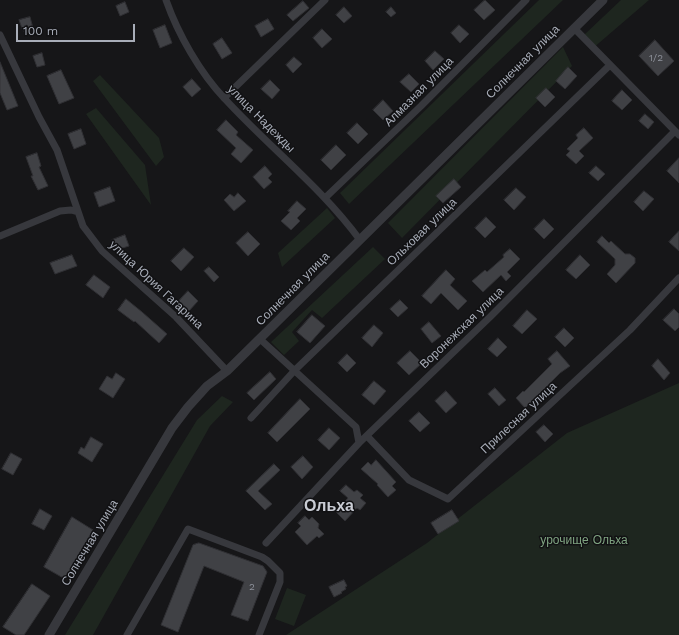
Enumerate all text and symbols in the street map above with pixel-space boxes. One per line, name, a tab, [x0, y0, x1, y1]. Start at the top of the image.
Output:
scale bar	[18, 16, 137, 42]
street label: Солнечная улица	[483, 22, 563, 102]
text: 100 m	[23, 24, 58, 38]
house number: 1/2	[649, 52, 663, 64]
street label: Алмазная улица	[381, 54, 457, 130]
street label: улица Надежды	[224, 82, 298, 156]
street label: Ольховая улица	[384, 195, 460, 269]
street label: улица Юрия Гагарина	[106, 238, 206, 332]
street label: Солнечная улица	[253, 249, 333, 329]
street label: Воронежская улица	[417, 284, 507, 372]
street label: Прилесная улица	[478, 379, 560, 457]
district label: Ольха	[304, 496, 354, 516]
street label: Солнечная улица	[59, 497, 121, 589]
park label: урочище Ольха	[540, 533, 628, 547]
house number: 2	[249, 581, 255, 593]

